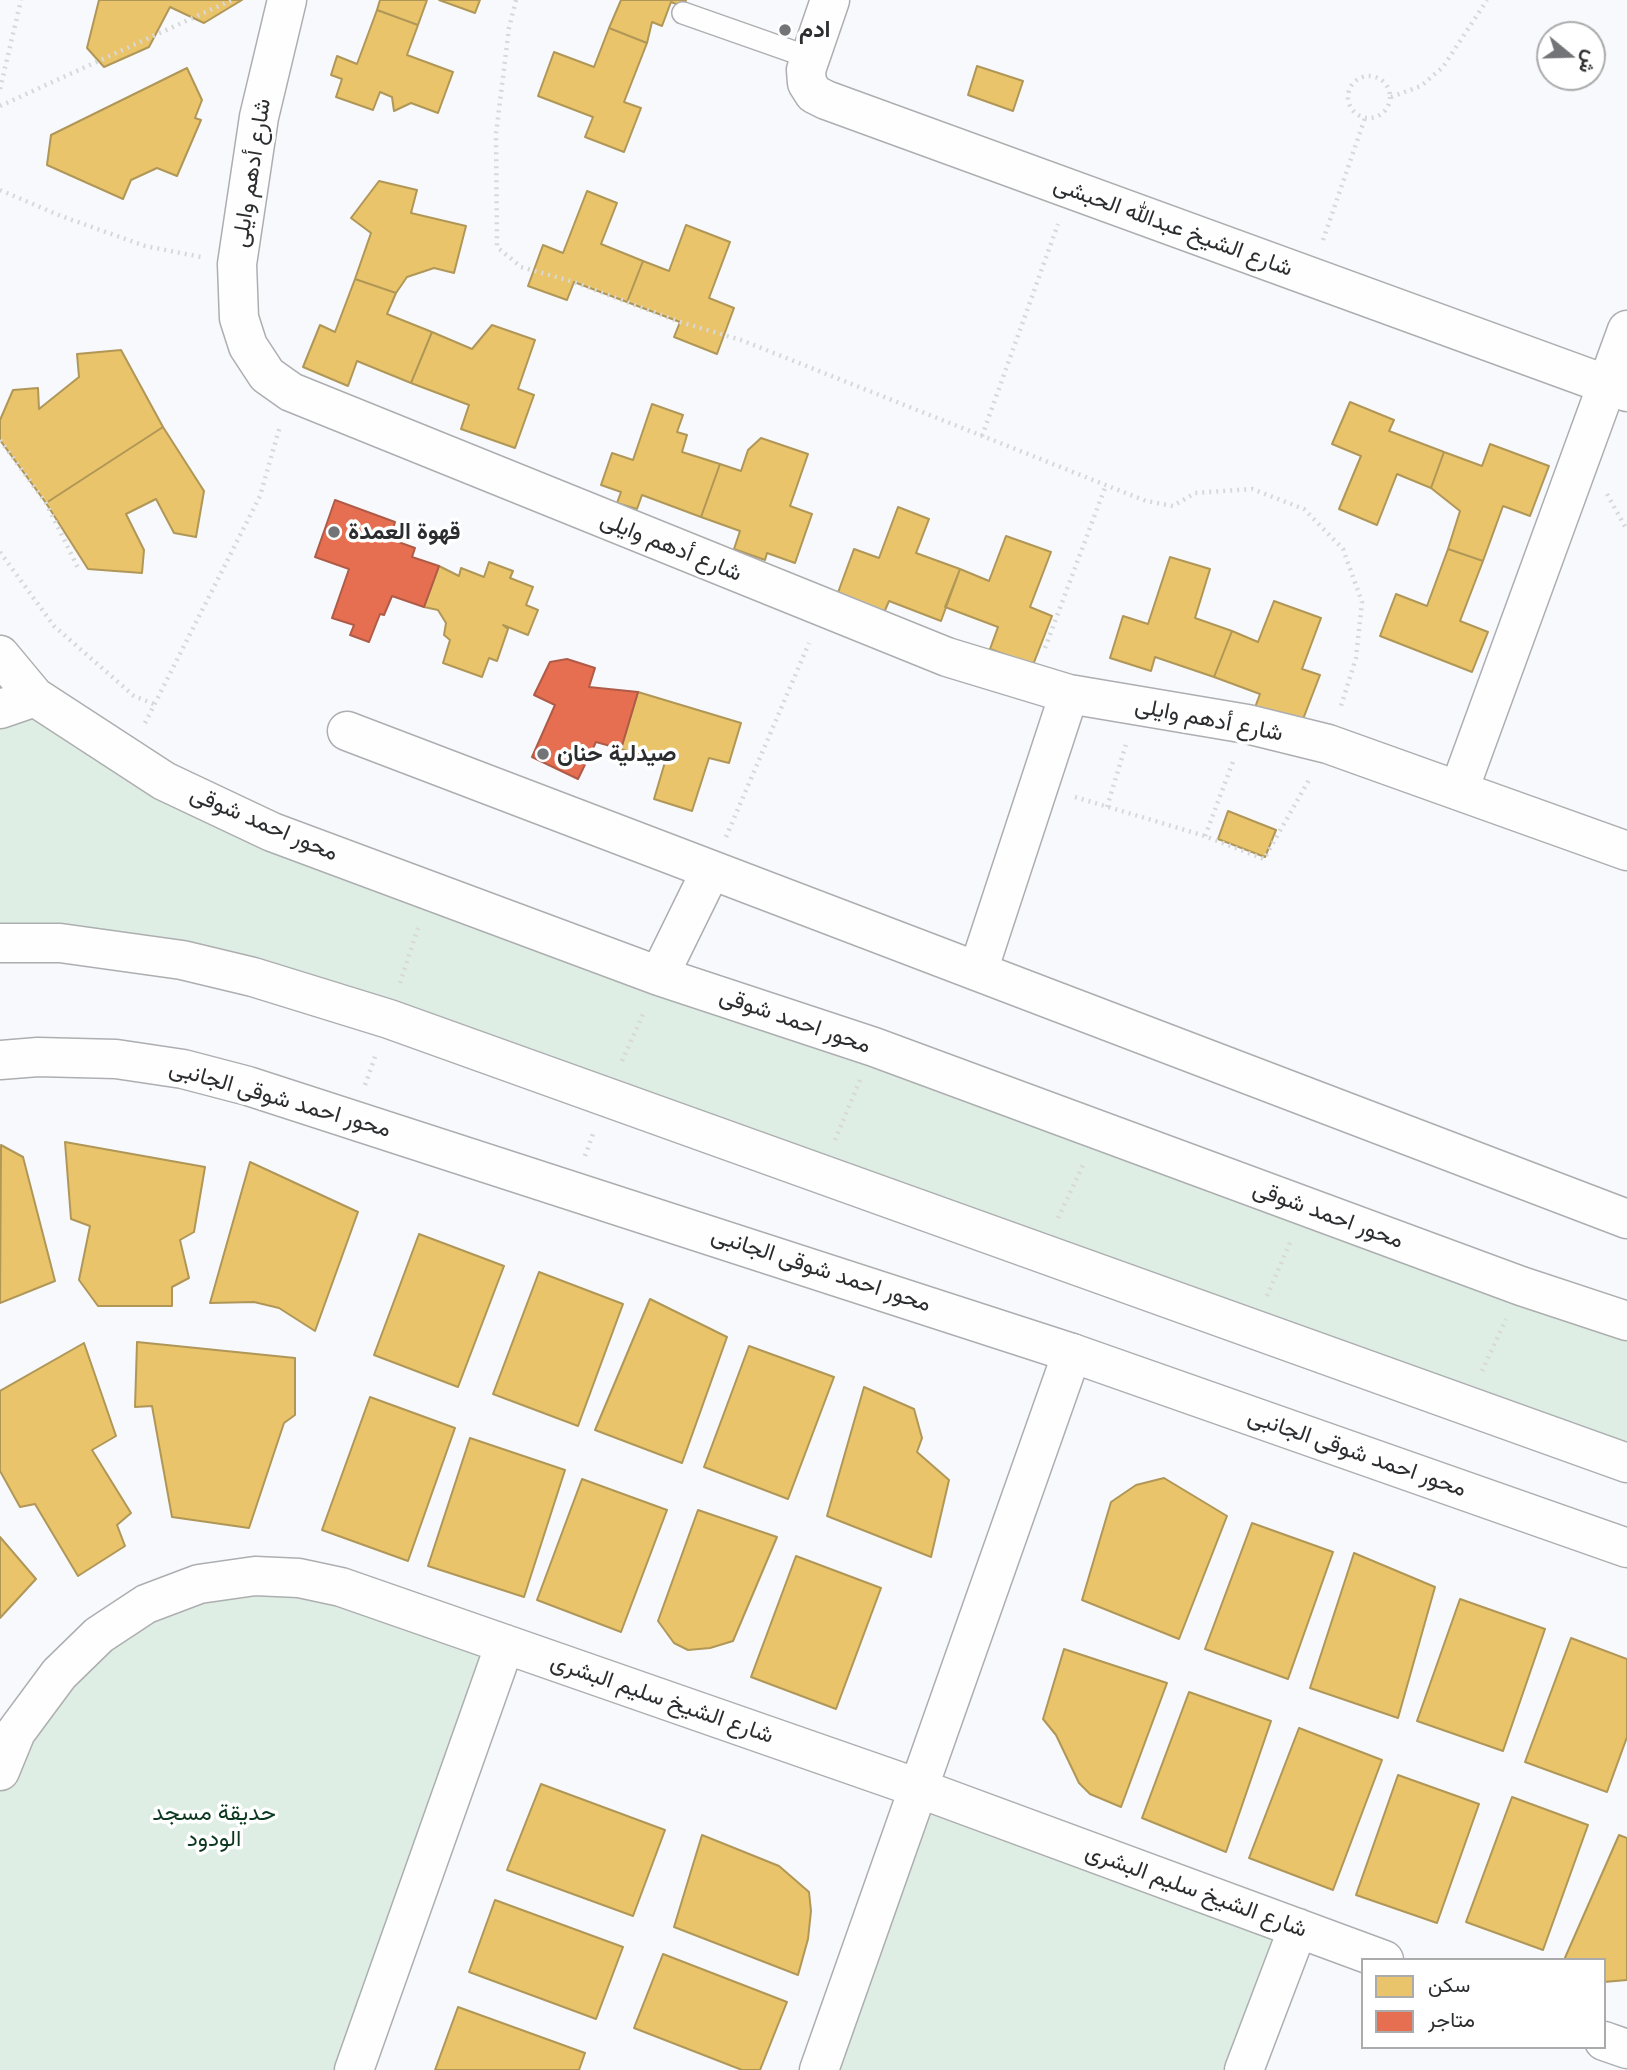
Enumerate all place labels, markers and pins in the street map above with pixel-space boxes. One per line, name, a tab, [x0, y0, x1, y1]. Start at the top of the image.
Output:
place label: ادم	[799, 16, 831, 44]
marker: ادم	[777, 22, 793, 38]
place label: قهوة العمدة	[348, 518, 461, 546]
marker: قهوة العمدة	[326, 524, 342, 540]
place label: صيدلية حنان	[557, 740, 676, 768]
marker: صيدلية حنان	[535, 746, 551, 762]

